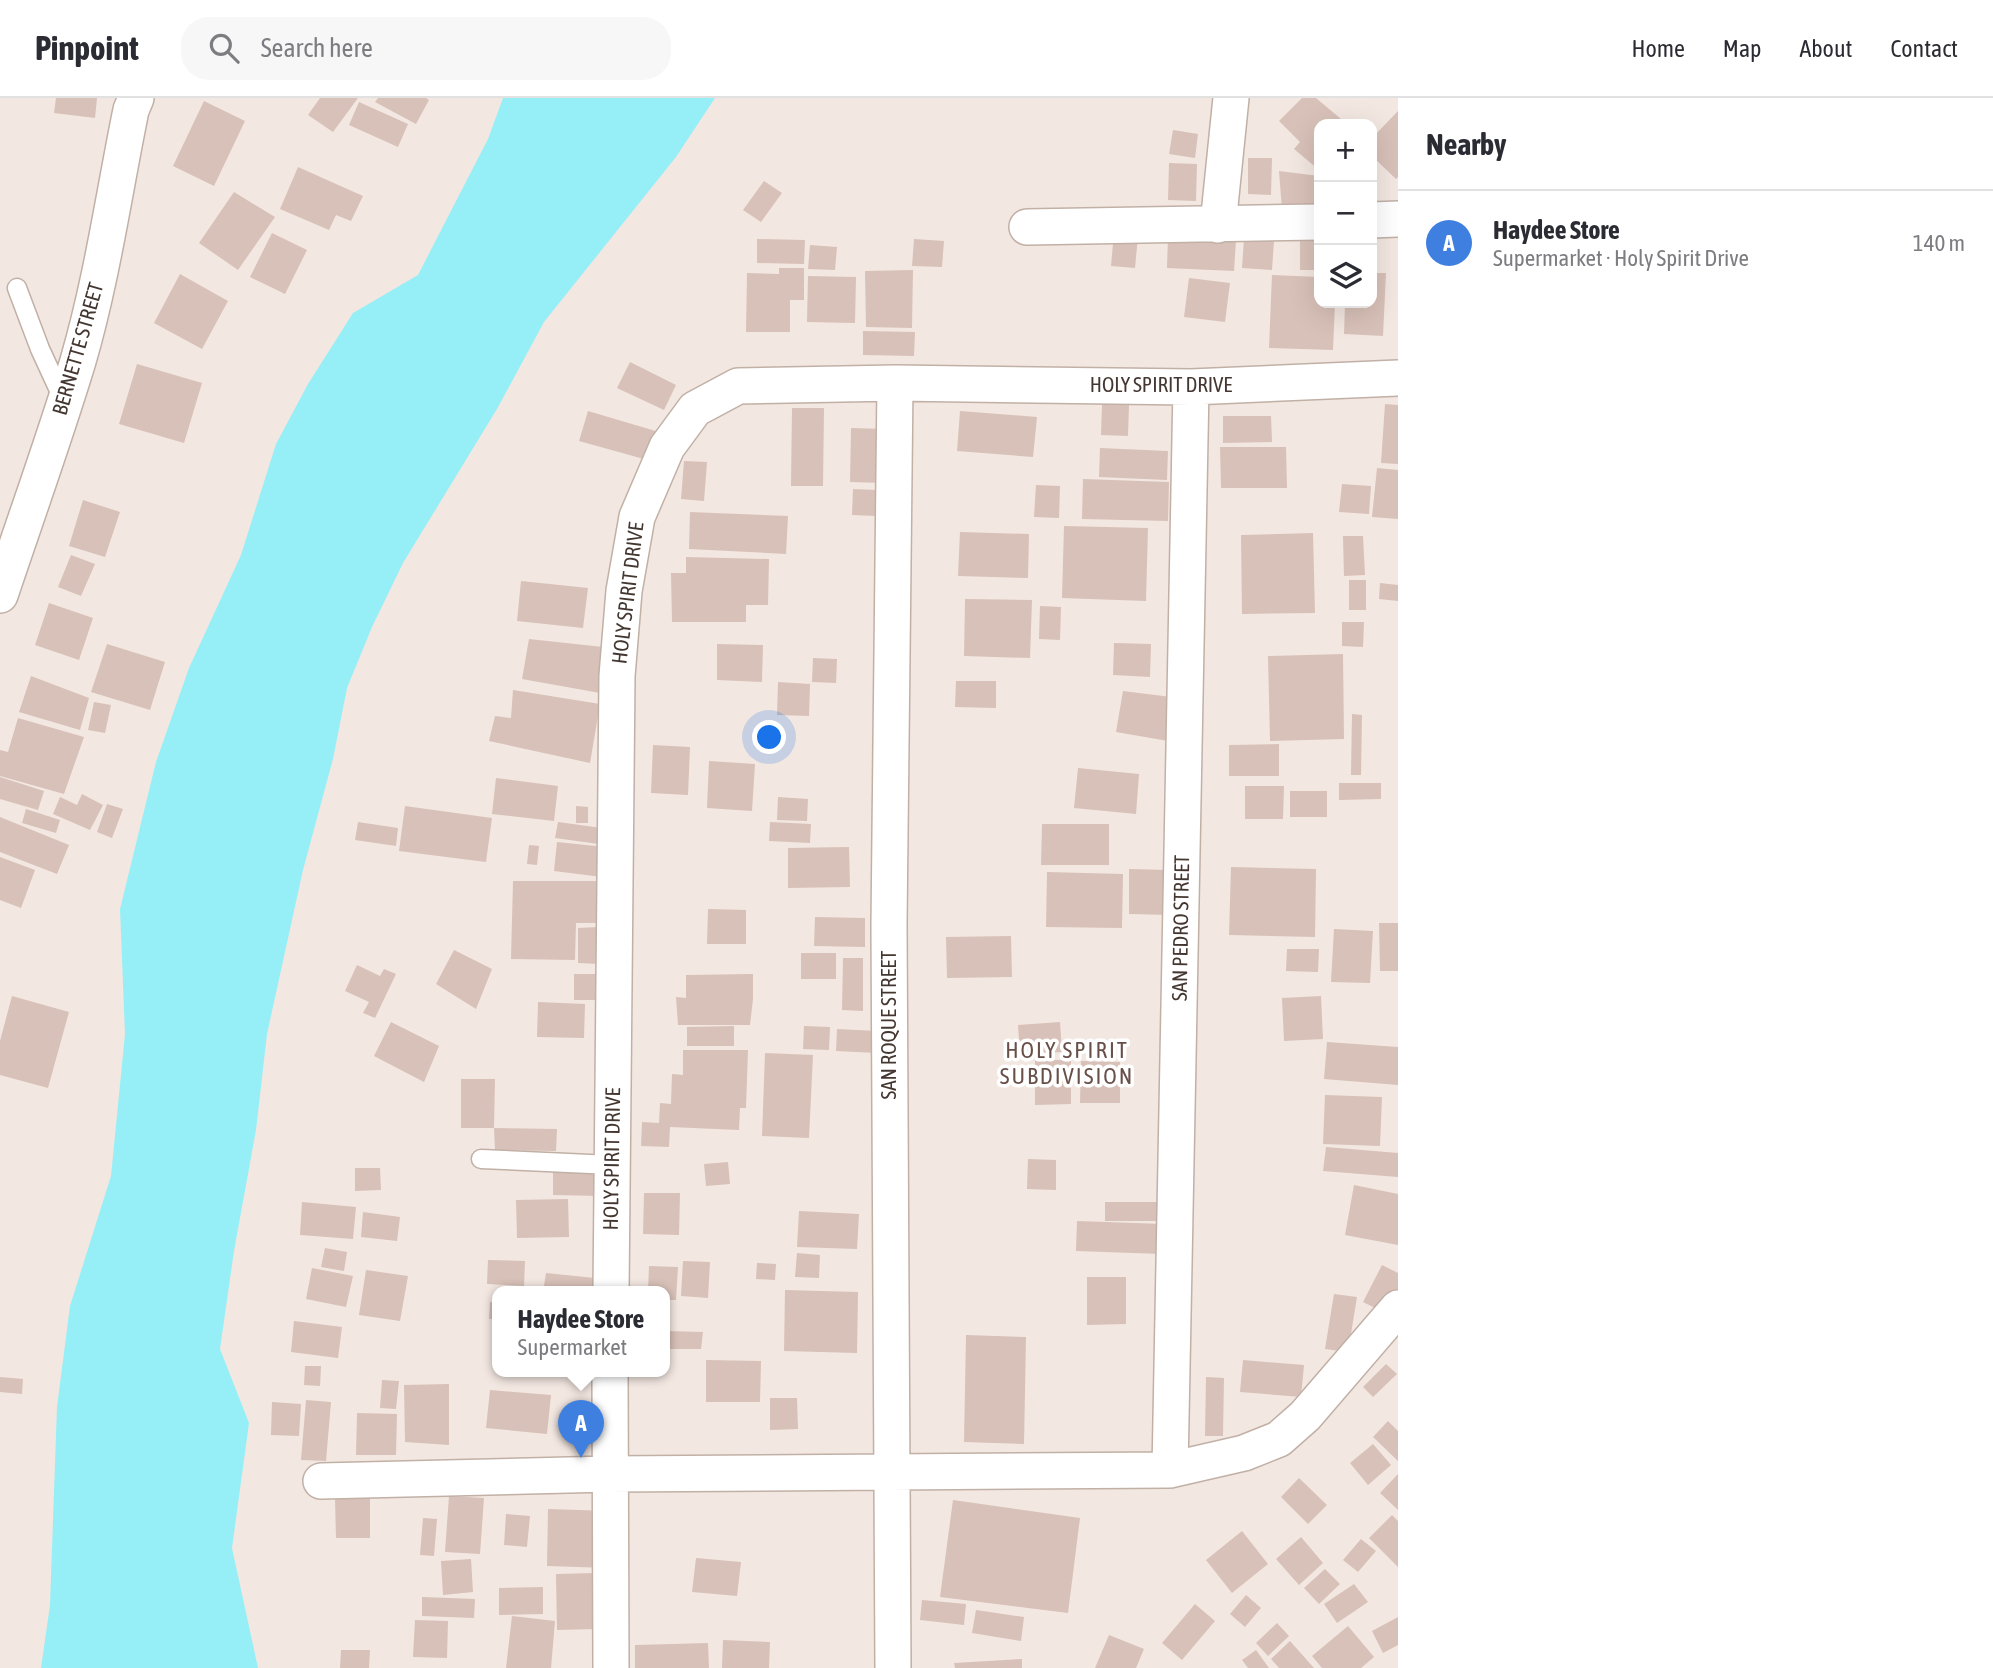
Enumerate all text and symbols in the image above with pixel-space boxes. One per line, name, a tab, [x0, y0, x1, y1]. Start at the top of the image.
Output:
search box	[181, 17, 671, 80]
text: Pinpoint	[35, 29, 139, 67]
icon: search	[205, 29, 243, 67]
text: Search here	[261, 33, 373, 63]
text: Home	[1631, 35, 1685, 62]
text: Map	[1723, 35, 1761, 62]
text: About	[1799, 35, 1852, 62]
text: Contact	[1890, 35, 1958, 62]
map controls	[1314, 119, 1377, 308]
button: +	[1314, 119, 1377, 182]
text: Nearby	[1426, 127, 1506, 161]
button: −	[1314, 182, 1377, 245]
text: Haydee Store	[1493, 215, 1620, 245]
text: A	[1443, 230, 1455, 256]
text: 140 m	[1913, 230, 1965, 256]
button: layers	[1314, 245, 1377, 308]
text: Supermarket · Holy Spirit Drive	[1493, 245, 1749, 271]
street label: BERNETTE STREET	[47, 280, 107, 418]
street label: HOLY SPIRIT DRIVE	[1090, 372, 1232, 396]
street label: HOLY SPIRIT DRIVE	[606, 521, 648, 665]
your location	[752, 720, 786, 754]
street label: SAN PEDRO STREET	[1167, 855, 1193, 1001]
street label: SAN ROQUE STREET	[876, 950, 900, 1100]
district label: HOLY SPIRIT SUBDIVISION	[1000, 1037, 1134, 1089]
street label: HOLY SPIRIT DRIVE	[598, 1087, 624, 1230]
popup	[492, 1286, 670, 1377]
text: Haydee Store	[518, 1304, 644, 1334]
text: Supermarket	[518, 1334, 627, 1360]
pin: A	[558, 1400, 604, 1458]

